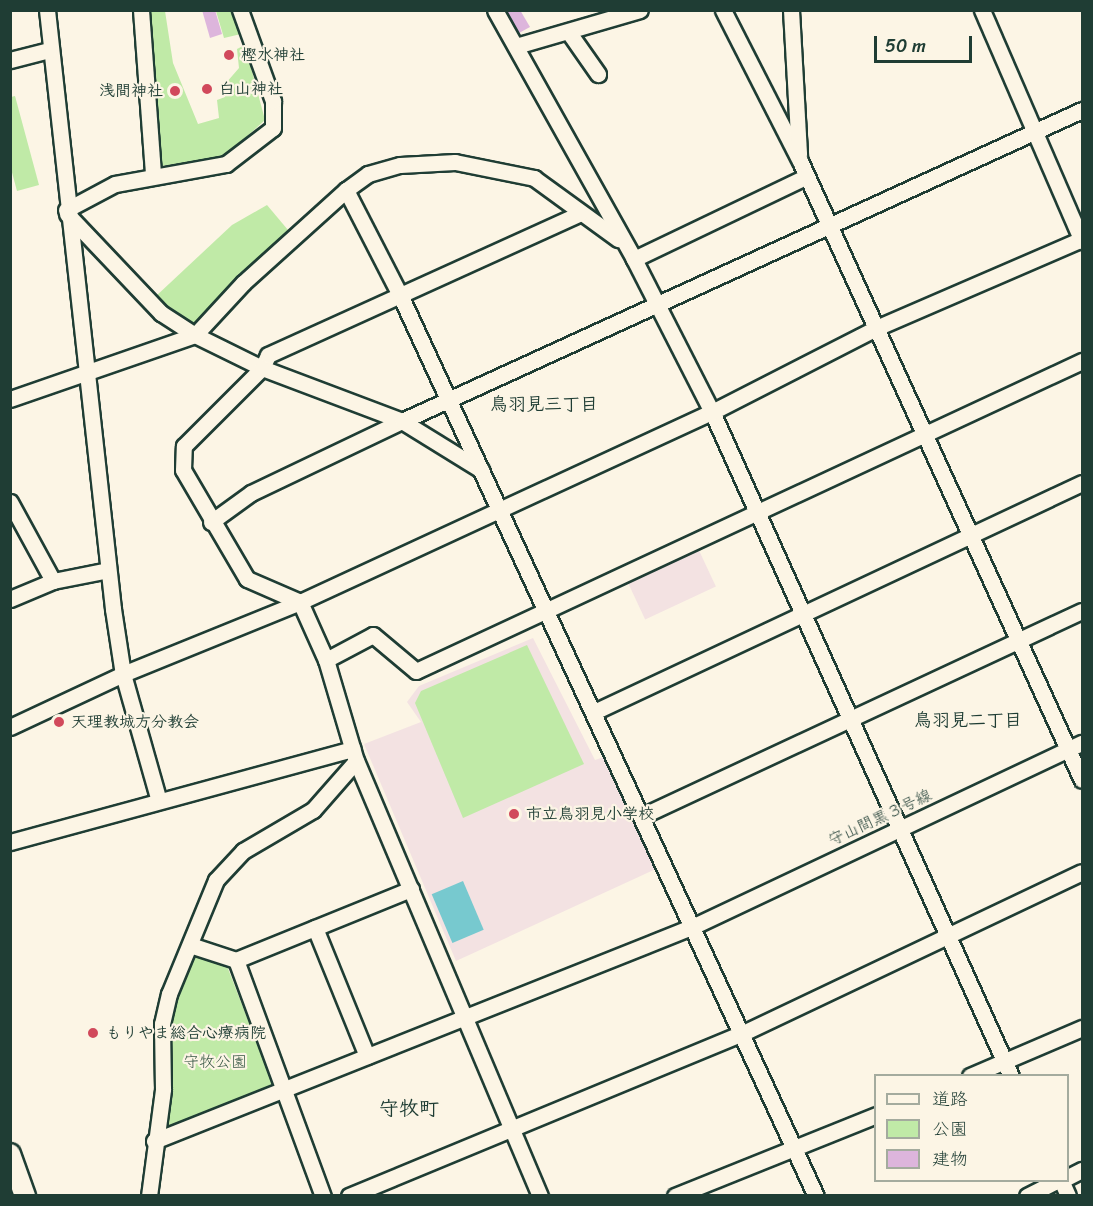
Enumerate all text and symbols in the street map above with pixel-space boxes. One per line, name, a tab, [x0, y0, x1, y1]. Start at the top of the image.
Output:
scale bar	[877, 24, 974, 62]
text: 50 m	[885, 30, 926, 62]
place label: 樫水神社	[241, 45, 305, 65]
marker: 樫水神社	[222, 48, 236, 62]
place label: 白山神社	[219, 79, 283, 99]
place label: 浅間神社	[99, 81, 163, 101]
marker: 白山神社	[200, 82, 214, 96]
marker: 浅間神社	[168, 84, 182, 98]
district label: 鳥羽見三丁目	[490, 393, 598, 415]
district label: 鳥羽見二丁目	[914, 709, 1022, 731]
place label: 天理教城方分教会	[71, 712, 199, 732]
marker: 天理教城方分教会	[52, 715, 66, 729]
street label: 守山間黒３号線	[825, 786, 935, 850]
place label: 市立鳥羽見小学校	[526, 804, 654, 824]
marker: 市立鳥羽見小学校	[507, 807, 521, 821]
place label: もりやま総合心療病院	[106, 1023, 266, 1043]
marker: もりやま総合心療病院	[84, 1024, 102, 1042]
park label: 守牧公園	[183, 1052, 247, 1072]
legend	[874, 1074, 1069, 1182]
text: 道路	[932, 1083, 968, 1115]
district label: 守牧町	[379, 1096, 439, 1120]
text: 公園	[932, 1113, 968, 1145]
text: 建物	[932, 1143, 968, 1175]

